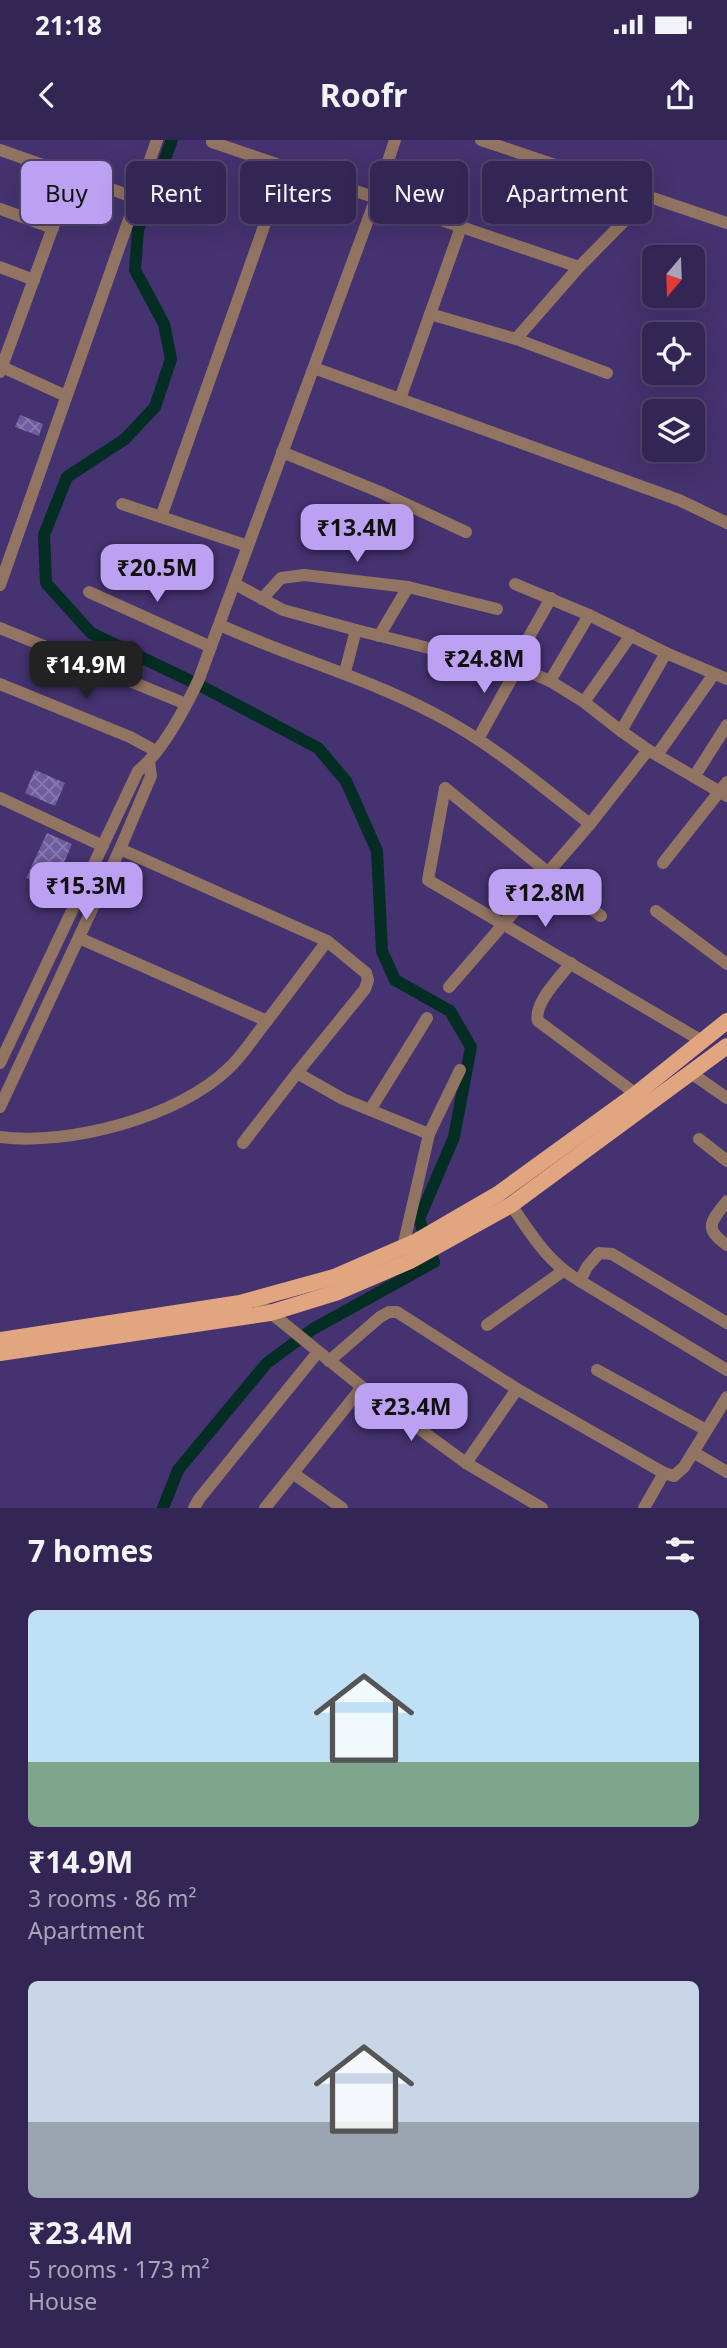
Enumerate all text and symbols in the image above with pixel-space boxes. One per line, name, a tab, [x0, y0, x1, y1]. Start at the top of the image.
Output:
text: 21:18	[35, 7, 102, 43]
text: Roofr	[320, 73, 407, 116]
icon: back	[28, 76, 66, 114]
icon: share	[661, 76, 699, 114]
chip: Buy	[21, 161, 112, 224]
chip: Rent	[126, 161, 226, 224]
chip: Filters	[240, 161, 356, 224]
chip: New	[370, 161, 468, 224]
chip: Apartment	[482, 161, 652, 224]
north arrow	[642, 245, 705, 308]
map controls	[642, 245, 705, 462]
button: locate	[642, 322, 705, 385]
button: layers	[642, 399, 705, 462]
pin: ₹13.4M	[300, 504, 414, 564]
text: ₹13.4M	[317, 511, 397, 543]
pin: ₹20.5M	[100, 545, 214, 604]
text: ₹20.5M	[117, 551, 197, 583]
pin: ₹24.8M	[427, 636, 541, 695]
pin: ₹14.9M	[29, 642, 143, 701]
text: ₹24.8M	[444, 642, 524, 674]
text: ₹14.9M	[46, 648, 126, 680]
pin: ₹15.3M	[29, 862, 143, 922]
text: ₹15.3M	[46, 869, 126, 901]
pin: ₹12.8M	[488, 870, 602, 929]
text: ₹12.8M	[505, 876, 585, 908]
pin: ₹23.4M	[354, 1384, 468, 1443]
text: ₹23.4M	[371, 1390, 451, 1422]
text: 7 homes	[28, 1530, 153, 1571]
icon: filters	[661, 1531, 699, 1569]
icon: home	[301, 1655, 427, 1781]
text: ₹14.9M	[28, 1841, 133, 1882]
text: 3 rooms · 86 m²	[28, 1882, 197, 1914]
text: Apartment	[28, 1914, 145, 1946]
icon: home	[301, 2026, 427, 2152]
text: ₹23.4M	[28, 2212, 133, 2253]
text: 5 rooms · 173 m²	[28, 2253, 210, 2285]
text: House	[28, 2285, 97, 2317]

